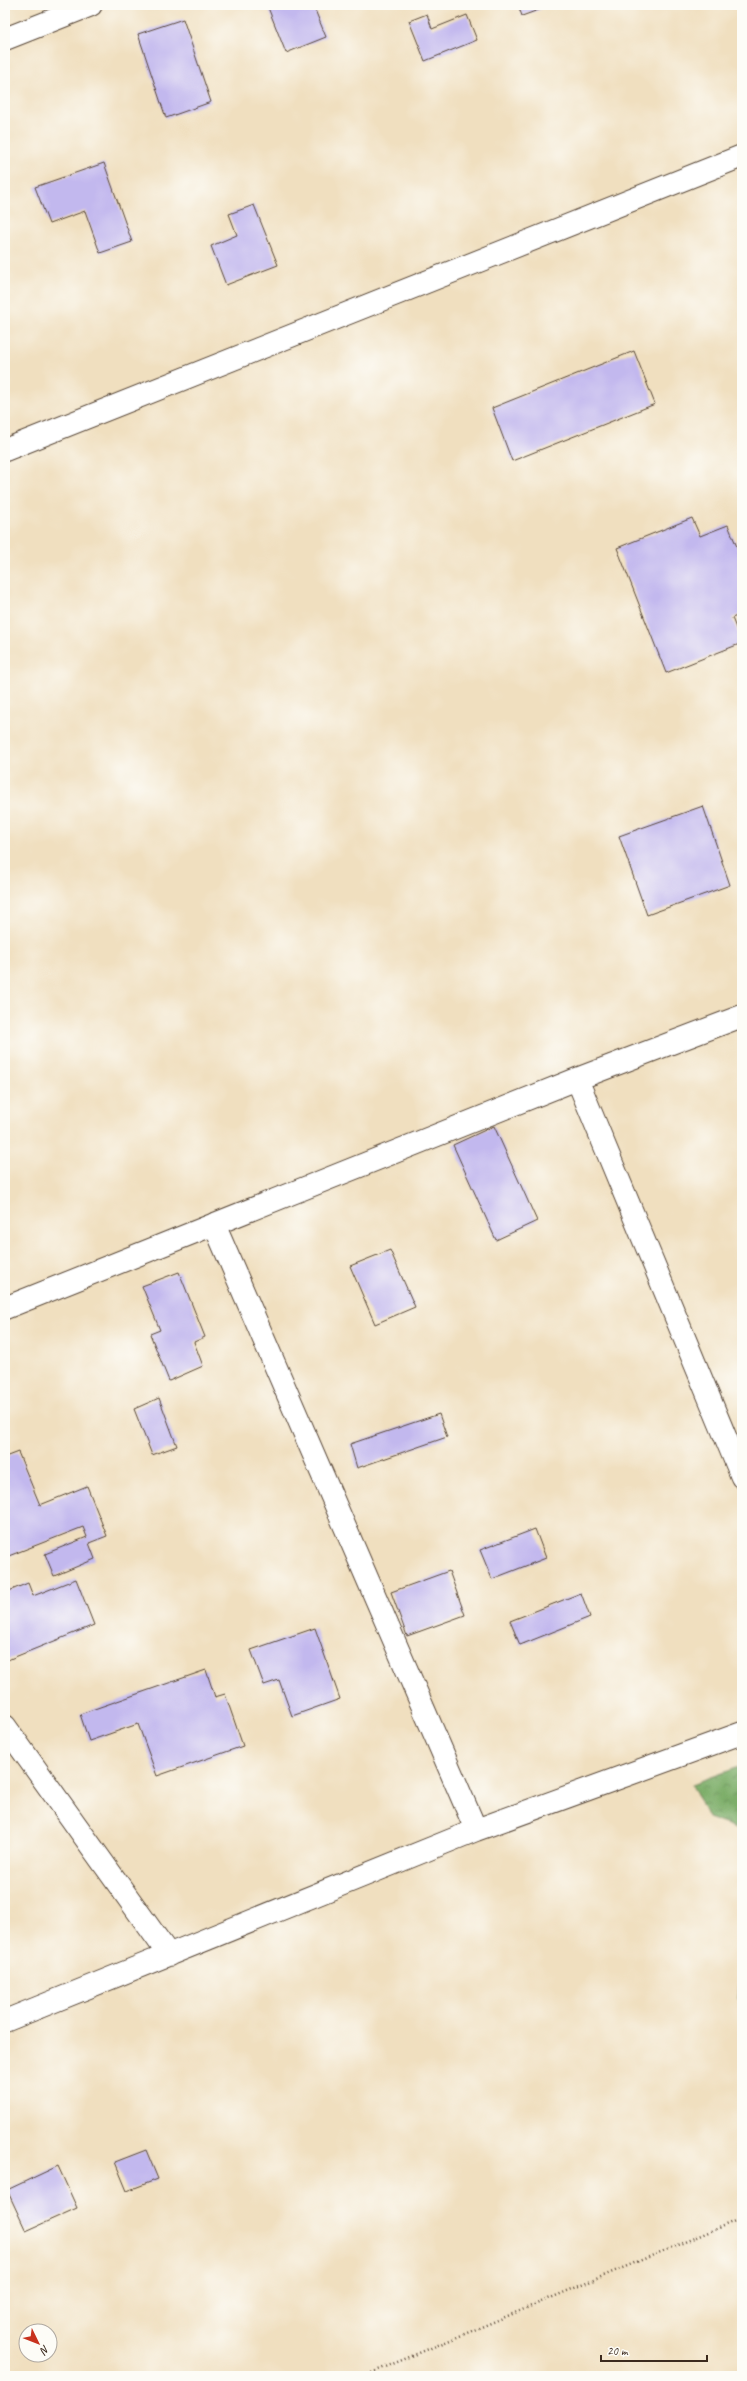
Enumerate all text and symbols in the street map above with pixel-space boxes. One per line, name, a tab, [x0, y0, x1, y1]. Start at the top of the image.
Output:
north arrow	[18, 2323, 58, 2363]
scale bar	[601, 2337, 707, 2363]
text: N	[36, 2343, 53, 2359]
text: 20 m	[607, 2343, 629, 2359]

